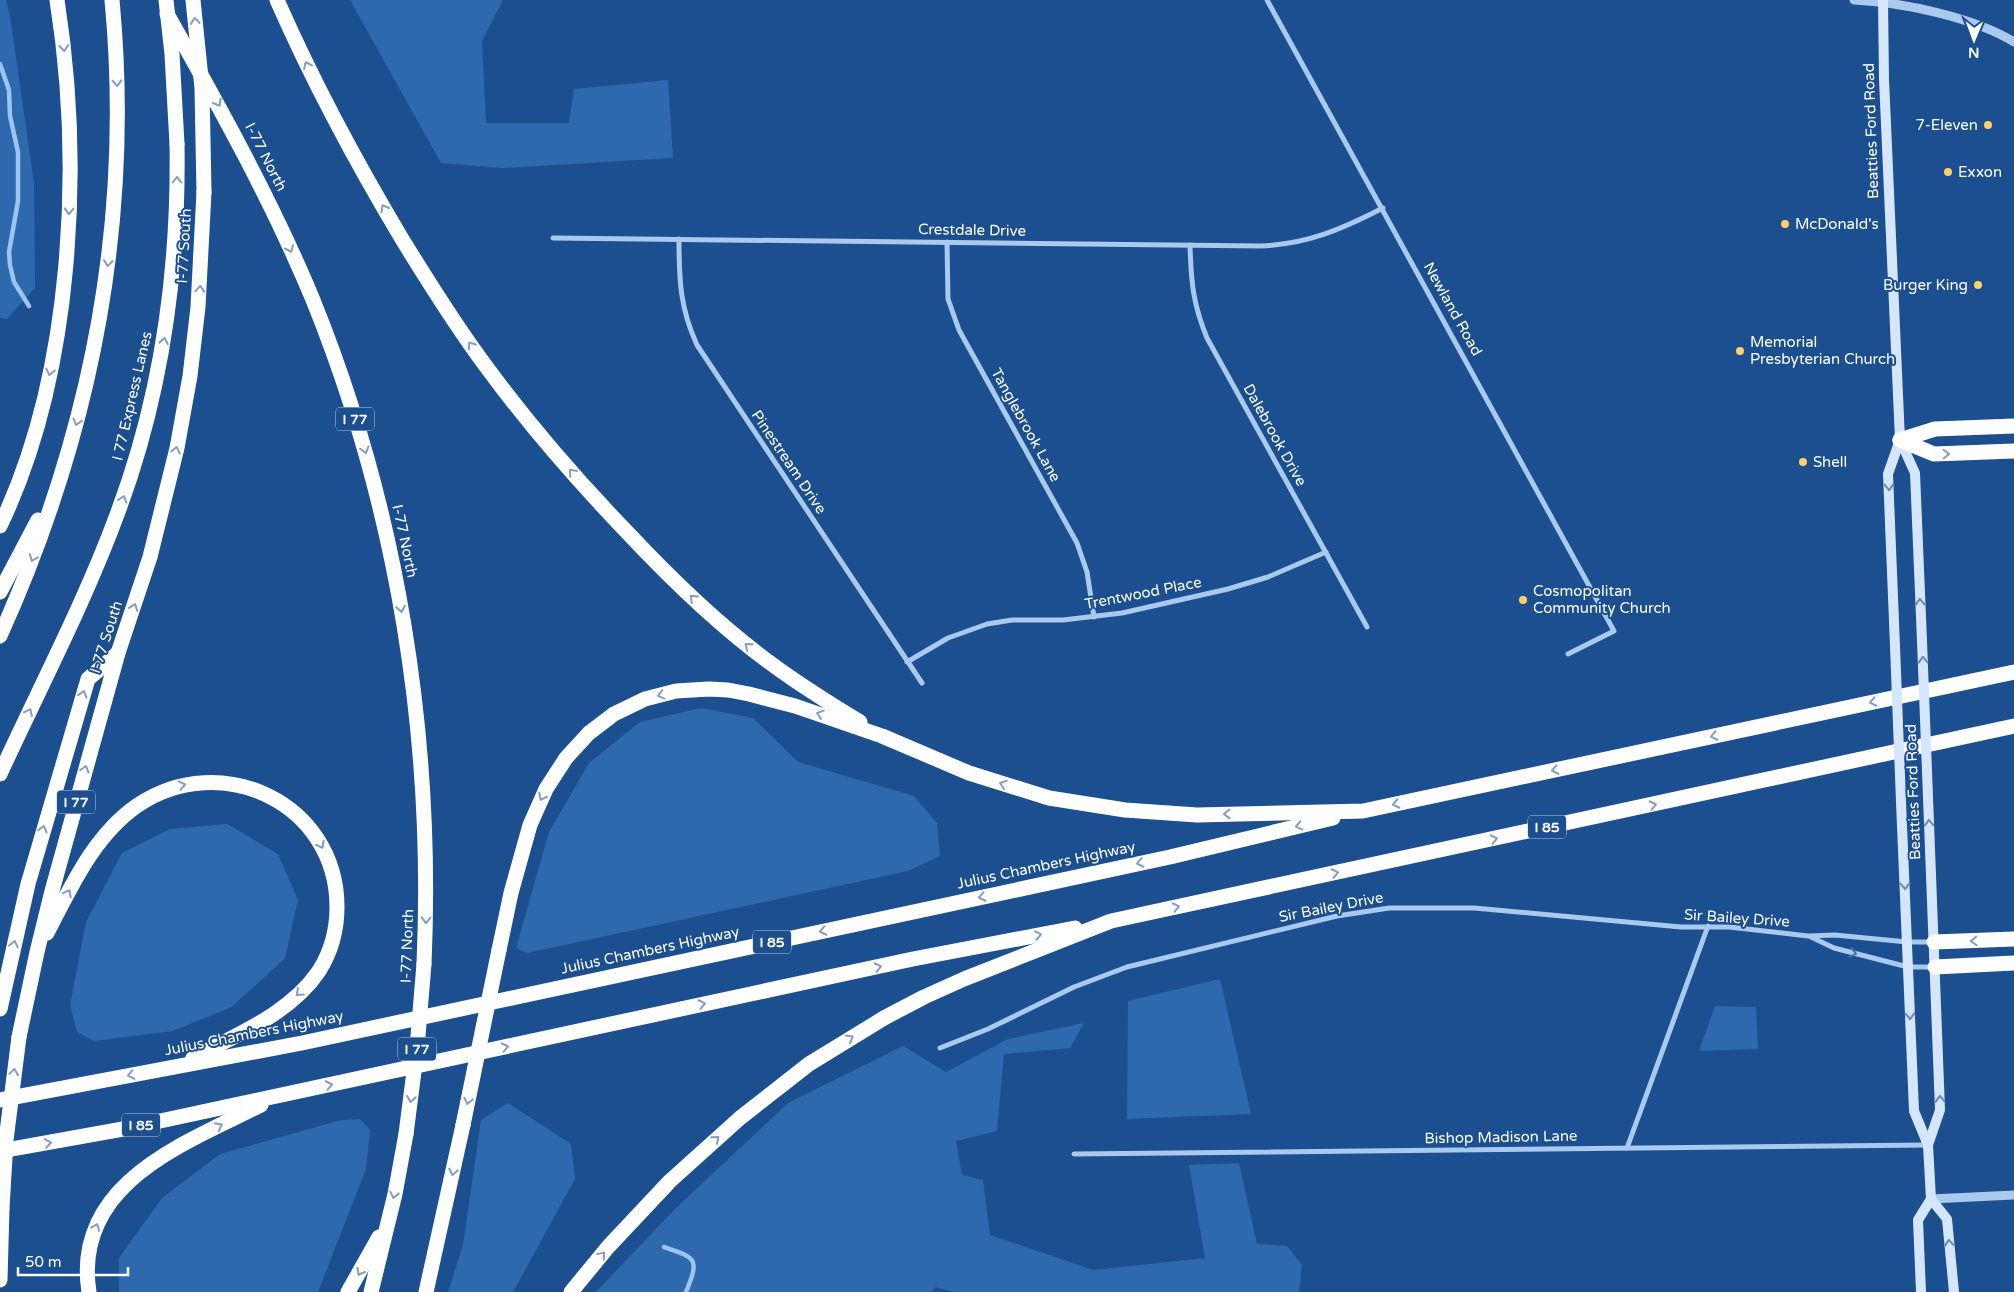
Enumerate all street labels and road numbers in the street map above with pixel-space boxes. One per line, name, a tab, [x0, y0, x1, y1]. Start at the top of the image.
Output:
street label: Beatties Ford Road	[1860, 63, 1882, 199]
street label: I-77 North	[241, 120, 291, 194]
street label: I-77 South	[173, 208, 195, 284]
street label: Crestdale Drive	[918, 220, 1026, 240]
street label: Newland Road	[1420, 259, 1486, 359]
street label: I 77 Express Lanes	[108, 330, 156, 462]
street label: Tanglebrook Lane	[987, 365, 1065, 485]
street label: Dalebrook Drive	[1239, 381, 1311, 489]
street label: Pinestream Drive	[748, 407, 830, 517]
road number: I 77	[336, 408, 374, 430]
street label: I-77 North	[388, 503, 422, 579]
street label: Trentwood Place	[1083, 573, 1203, 613]
street label: I-77 South	[86, 598, 126, 676]
street label: Beatties Ford Road	[1902, 724, 1924, 860]
road number: I 77	[57, 790, 95, 814]
road number: I 85	[1528, 816, 1566, 839]
street label: Julius Chambers Highway	[955, 837, 1137, 893]
street label: Sir Bailey Drive	[1277, 888, 1385, 926]
street label: Sir Bailey Drive	[1683, 905, 1791, 931]
street label: I-77 North	[397, 909, 417, 983]
street label: Julius Chambers Highway	[559, 922, 741, 978]
road number: I 85	[753, 930, 791, 954]
street label: Julius Chambers Highway	[163, 1007, 345, 1059]
road number: I 77	[398, 1038, 436, 1060]
road number: I 85	[122, 1114, 160, 1136]
street label: Bishop Madison Lane	[1424, 1127, 1578, 1147]

